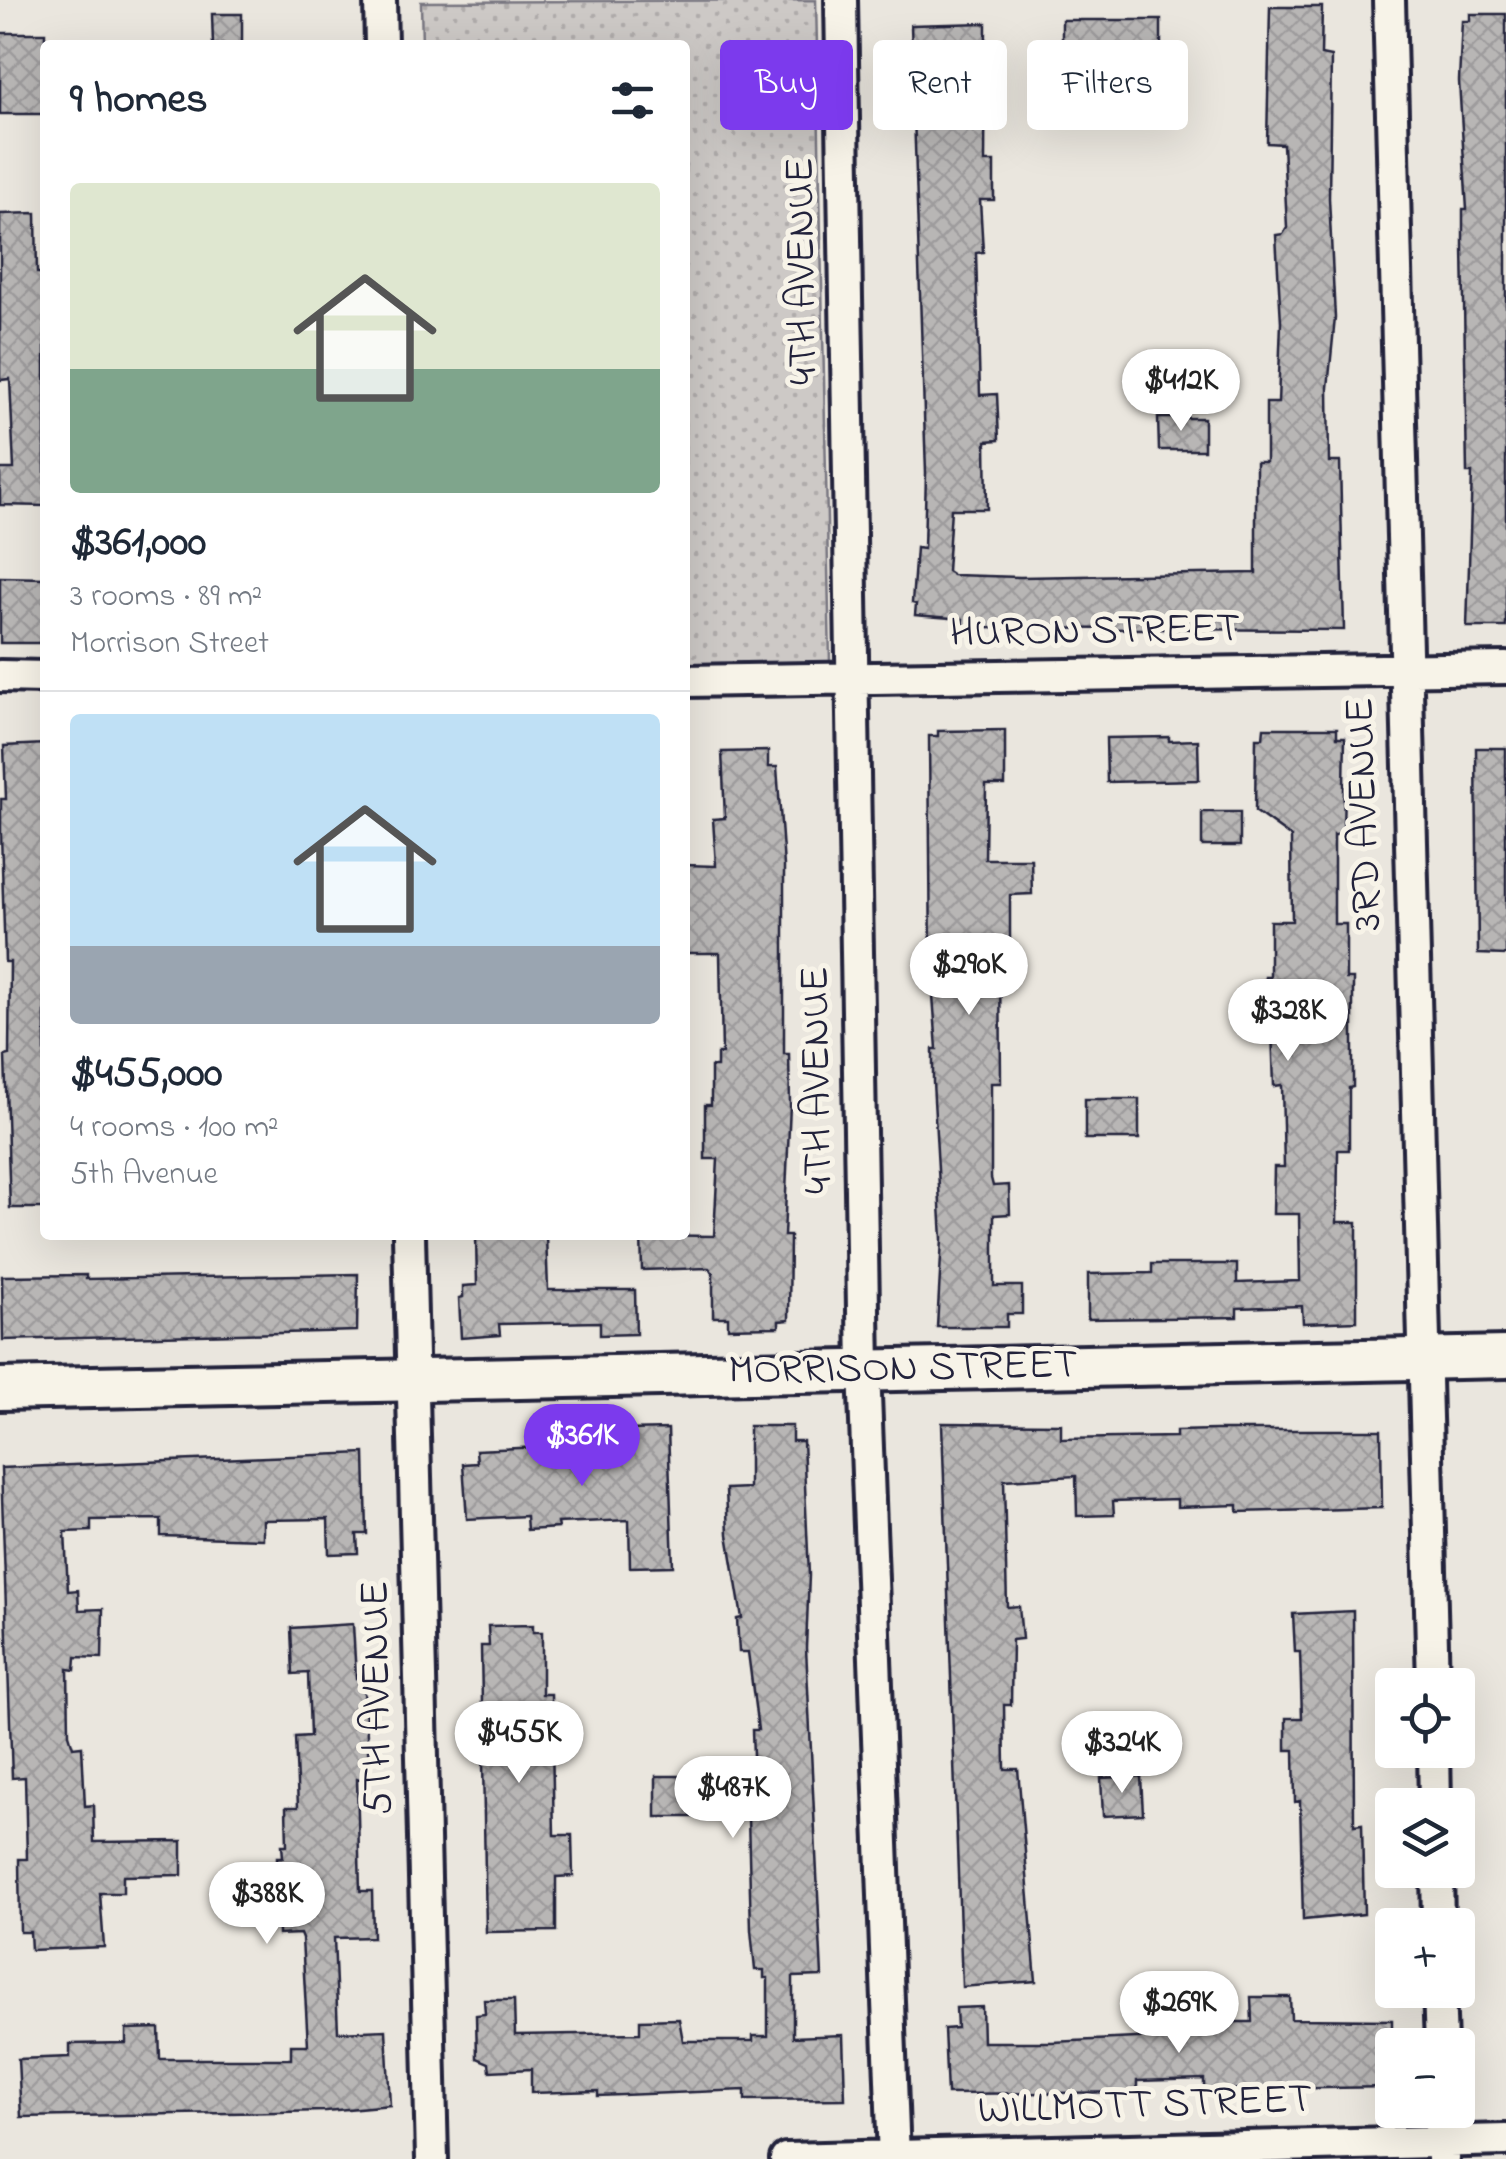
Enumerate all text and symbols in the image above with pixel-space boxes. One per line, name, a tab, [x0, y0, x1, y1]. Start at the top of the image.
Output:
chip: Buy	[720, 40, 853, 130]
chip: Rent	[873, 40, 1007, 130]
chip: Filters	[1027, 40, 1188, 130]
text: 9 homes	[70, 70, 208, 131]
icon: filters	[605, 73, 660, 128]
street label: 4TH AVENUE	[771, 157, 835, 385]
icon: home	[275, 248, 455, 428]
pin: $412K	[1111, 349, 1251, 434]
text: $412K	[1144, 358, 1218, 405]
text: $361,000	[70, 513, 206, 574]
text: 3 rooms · 89 m²	[70, 574, 262, 621]
street label: HURON STREET	[949, 599, 1241, 665]
text: Morrison Street	[70, 621, 269, 668]
street label: 3RD AVENUE	[1330, 696, 1400, 932]
icon: home	[275, 779, 455, 959]
pin: $290K	[899, 933, 1039, 1018]
text: $290K	[932, 942, 1006, 989]
street label: 4TH AVENUE	[786, 966, 850, 1194]
pin: $328K	[1218, 979, 1358, 1064]
text: $328K	[1250, 988, 1326, 1035]
text: $455,000	[70, 1044, 222, 1105]
text: 4 rooms · 100 m²	[70, 1105, 278, 1152]
text: 5th Avenue	[70, 1152, 218, 1199]
street label: MORRISON STREET	[728, 1335, 1078, 1403]
pin: $361K	[512, 1404, 652, 1489]
text: $361K	[546, 1413, 618, 1460]
street label: 5TH AVENUE	[345, 1580, 411, 1816]
map controls	[1375, 1668, 1475, 2128]
button: locate	[1375, 1668, 1475, 1768]
pin: $455K	[449, 1701, 589, 1786]
text: $455K	[477, 1710, 561, 1757]
pin: $324K	[1052, 1711, 1192, 1796]
text: $324K	[1083, 1720, 1161, 1767]
pin: $487K	[663, 1756, 803, 1841]
text: $487K	[696, 1765, 770, 1812]
button: layers	[1375, 1788, 1475, 1888]
pin: $388K	[197, 1862, 337, 1947]
text: $388K	[231, 1871, 303, 1918]
button: +	[1375, 1908, 1475, 2008]
pin: $269K	[1109, 1971, 1249, 2056]
text: $269K	[1142, 1980, 1216, 2027]
button: −	[1375, 2028, 1475, 2128]
street label: WILLMOTT STREET	[977, 2070, 1313, 2142]

